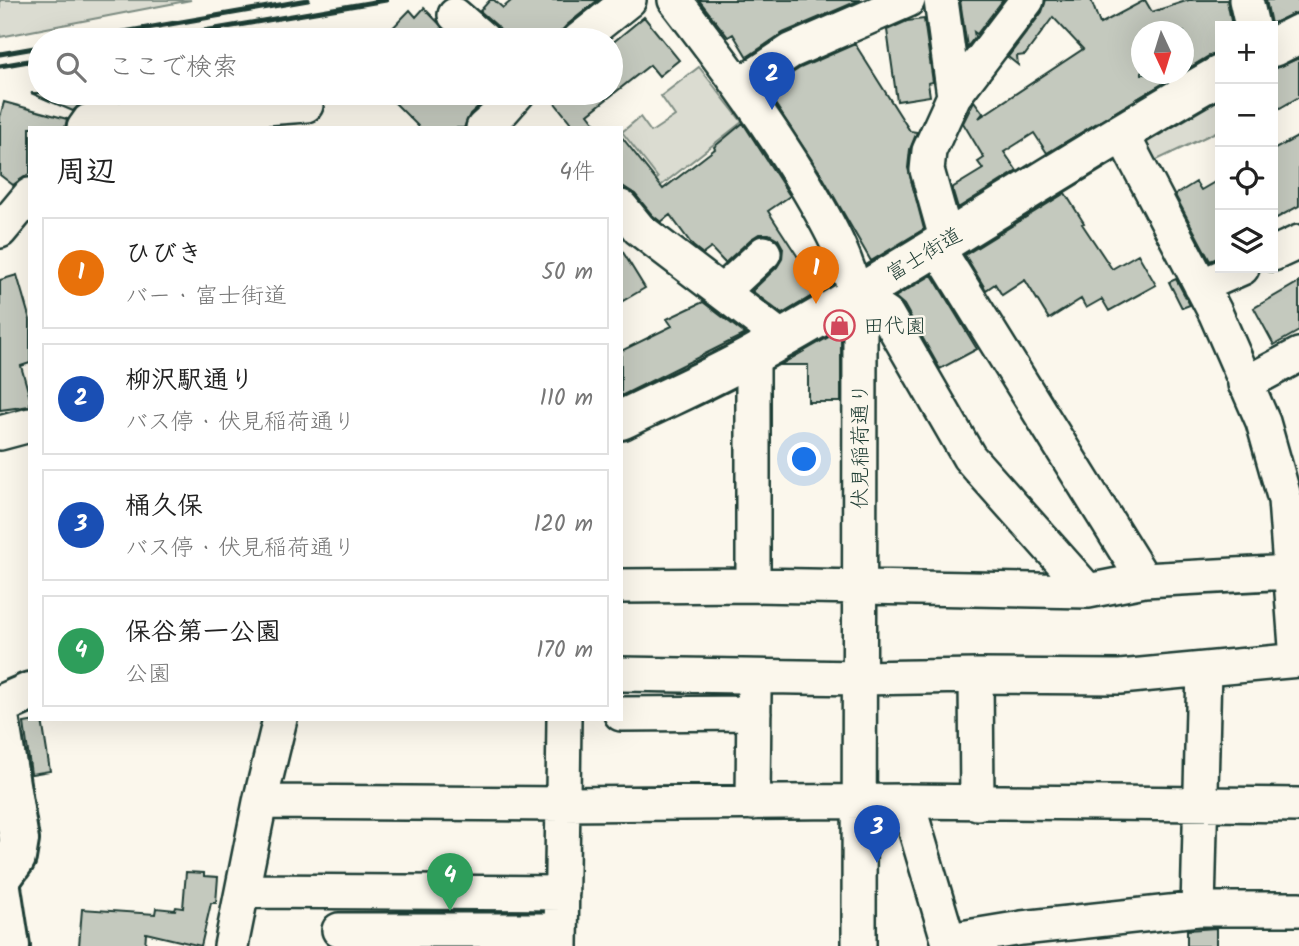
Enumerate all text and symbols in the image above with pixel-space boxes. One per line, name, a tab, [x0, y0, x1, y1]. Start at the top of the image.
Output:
north arrow	[1131, 21, 1194, 84]
map controls	[1215, 21, 1278, 273]
button: +	[1215, 21, 1278, 84]
search box	[28, 28, 623, 105]
text: ここで検索	[108, 47, 238, 89]
icon: search	[52, 48, 90, 86]
pin: 2	[749, 52, 795, 110]
button: −	[1215, 84, 1278, 147]
button: locate	[1215, 147, 1278, 210]
text: 周辺	[56, 149, 116, 197]
text: 4件	[559, 155, 595, 191]
button: layers	[1215, 210, 1278, 273]
street label: 富士街道	[880, 220, 969, 291]
text: ひびき	[125, 234, 203, 276]
pin: 1	[793, 246, 839, 304]
text: 1	[78, 255, 84, 291]
text: 50 m	[542, 255, 593, 291]
text: バー · 富士街道	[125, 279, 287, 315]
shop icon: 田代園	[823, 309, 857, 343]
place label: 田代園	[863, 311, 926, 344]
text: 柳沢駅通り	[125, 360, 255, 402]
text: 2	[74, 381, 88, 417]
text: 110 m	[540, 381, 593, 417]
street label: 伏見稲荷通り	[845, 383, 878, 509]
text: バス停 · 伏見稲荷通り	[125, 405, 356, 441]
your location	[787, 442, 821, 476]
text: 桶久保	[125, 486, 203, 528]
text: 3	[75, 507, 87, 543]
text: 120 m	[533, 507, 593, 543]
text: バス停 · 伏見稲荷通り	[125, 531, 356, 567]
text: 保谷第一公園	[125, 612, 281, 654]
text: 4	[75, 633, 87, 669]
text: 170 m	[536, 633, 593, 669]
text: 公園	[125, 657, 171, 693]
pin: 3	[854, 805, 900, 863]
pin: 4	[427, 853, 473, 911]

